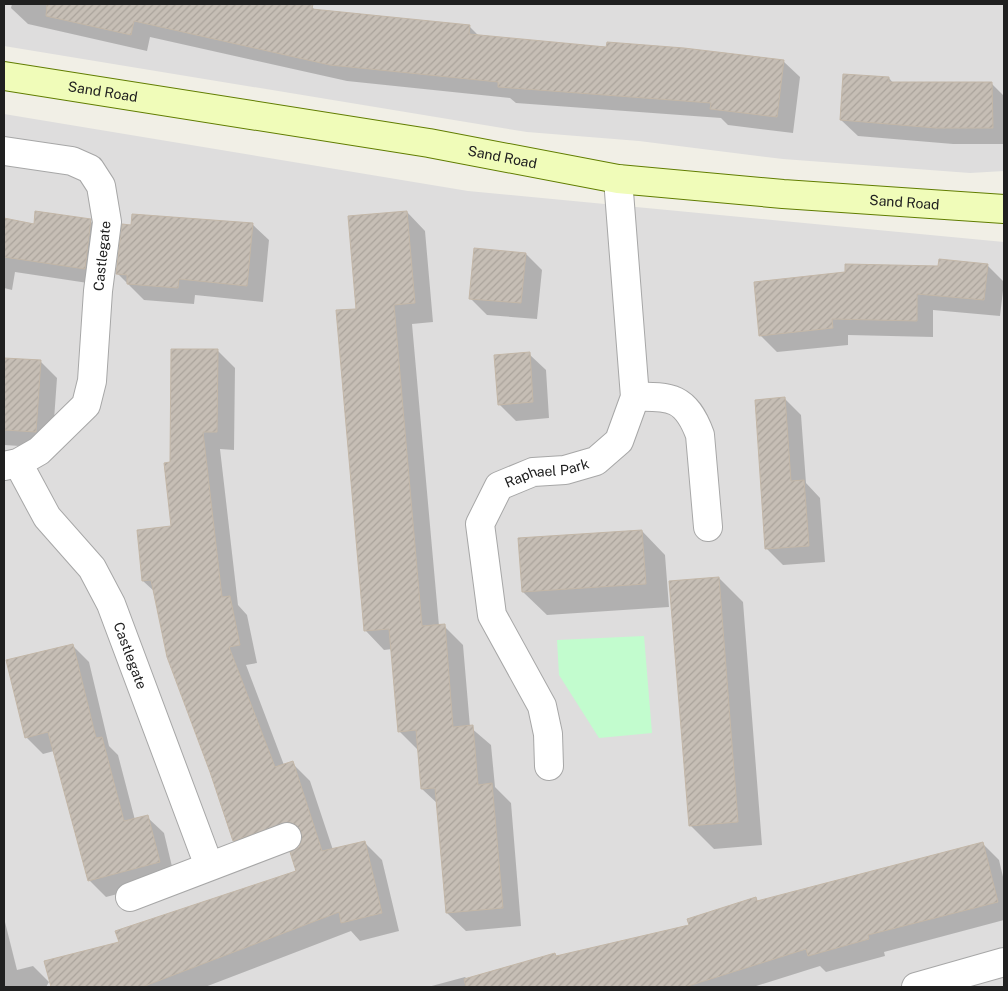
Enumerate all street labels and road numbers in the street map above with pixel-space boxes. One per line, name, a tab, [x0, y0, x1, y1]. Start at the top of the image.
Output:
street label: Sand Road	[67, 78, 139, 105]
street label: Sand Road	[466, 143, 538, 171]
street label: Sand Road	[869, 192, 940, 213]
street label: Castlegate	[90, 220, 114, 292]
street label: Raphael Park	[502, 455, 591, 491]
street label: Castlegate	[110, 620, 150, 691]

